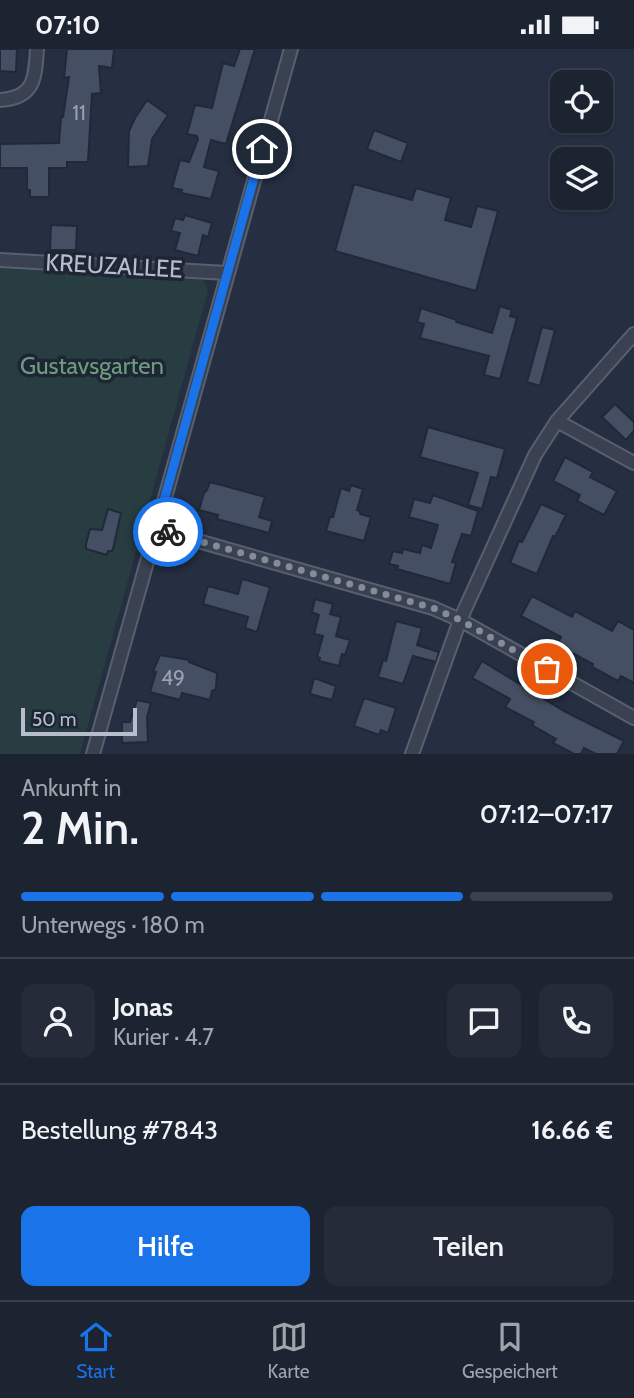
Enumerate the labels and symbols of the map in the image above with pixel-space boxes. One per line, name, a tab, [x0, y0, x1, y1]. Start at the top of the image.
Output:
house number: 11	[72, 100, 86, 125]
pin	[232, 119, 292, 179]
street label: KREUZALLEE	[45, 247, 183, 284]
park label: Gustavsgarten	[20, 351, 164, 380]
courier	[133, 497, 203, 567]
pin	[517, 639, 577, 699]
house number: 49	[161, 665, 185, 690]
scale bar	[21, 705, 136, 737]

